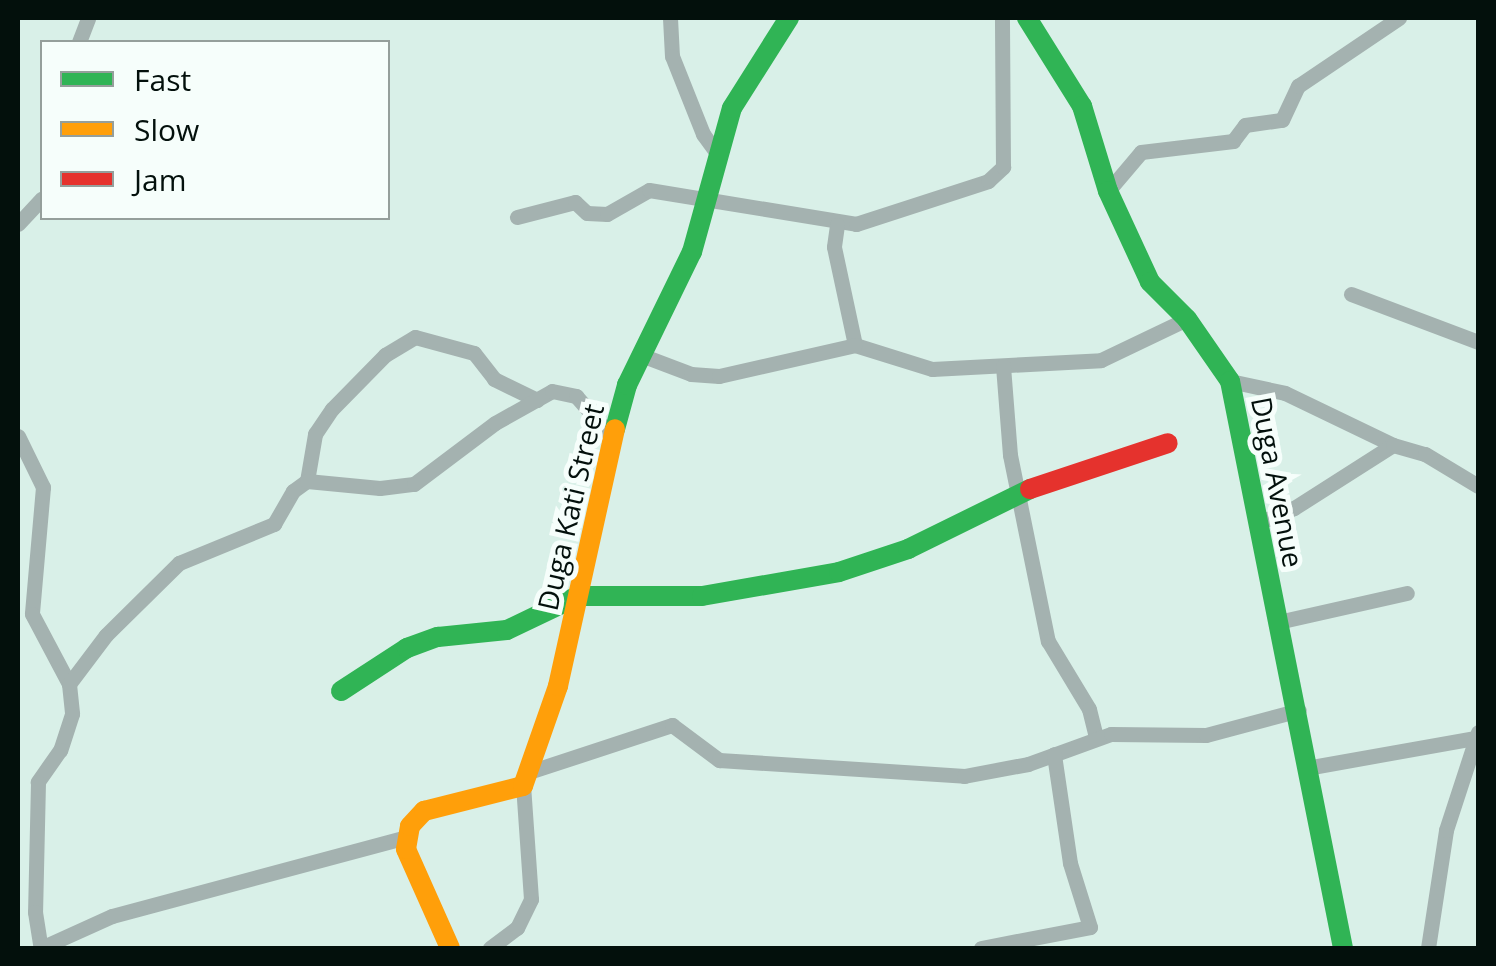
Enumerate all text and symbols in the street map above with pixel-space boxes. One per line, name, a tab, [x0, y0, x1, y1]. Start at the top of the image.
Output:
legend	[40, 40, 390, 220]
text: Fast	[134, 59, 191, 100]
text: Slow	[134, 109, 199, 150]
text: Jam	[134, 159, 187, 200]
street label: Duga Avenue	[1245, 394, 1311, 570]
street label: Duga Kati Street	[530, 401, 610, 613]

